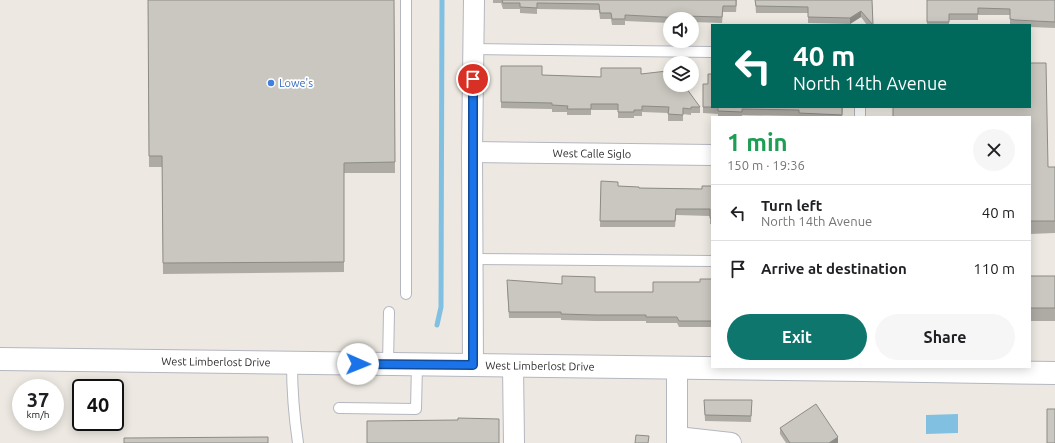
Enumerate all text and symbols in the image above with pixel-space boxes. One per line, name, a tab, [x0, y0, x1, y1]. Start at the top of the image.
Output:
map controls	[663, 12, 699, 92]
button: sound	[663, 12, 699, 48]
icon: left	[727, 40, 779, 92]
text: 40 m	[793, 40, 855, 71]
button: layers	[663, 56, 699, 92]
pin	[456, 62, 490, 96]
icon: arrive	[462, 68, 484, 90]
text: North 14th Avenue	[793, 73, 947, 93]
place label: Lowe's	[279, 77, 313, 89]
marker: Lowe's	[266, 78, 276, 88]
text: 1 min	[727, 129, 788, 156]
button: close	[973, 129, 1015, 171]
street label: West Calle Siglo	[553, 147, 631, 160]
text: 150 m · 19:36	[727, 158, 805, 172]
text: Turn left	[761, 197, 822, 214]
icon: left	[727, 202, 749, 224]
text: 40 m	[982, 204, 1015, 221]
text: North 14th Avenue	[761, 214, 872, 228]
icon: arrive	[727, 258, 749, 280]
text: Arrive at destination	[761, 260, 907, 277]
text: 110 m	[973, 260, 1015, 277]
button: Exit	[727, 314, 867, 360]
button: Share	[875, 314, 1015, 360]
position arrow	[337, 343, 379, 385]
street label: West Limberlost Drive	[161, 355, 271, 368]
street label: West Limberlost Drive	[485, 359, 595, 373]
speed limit sign: 40	[72, 379, 124, 431]
text: 37	[27, 388, 49, 411]
text: km/h	[26, 409, 50, 420]

